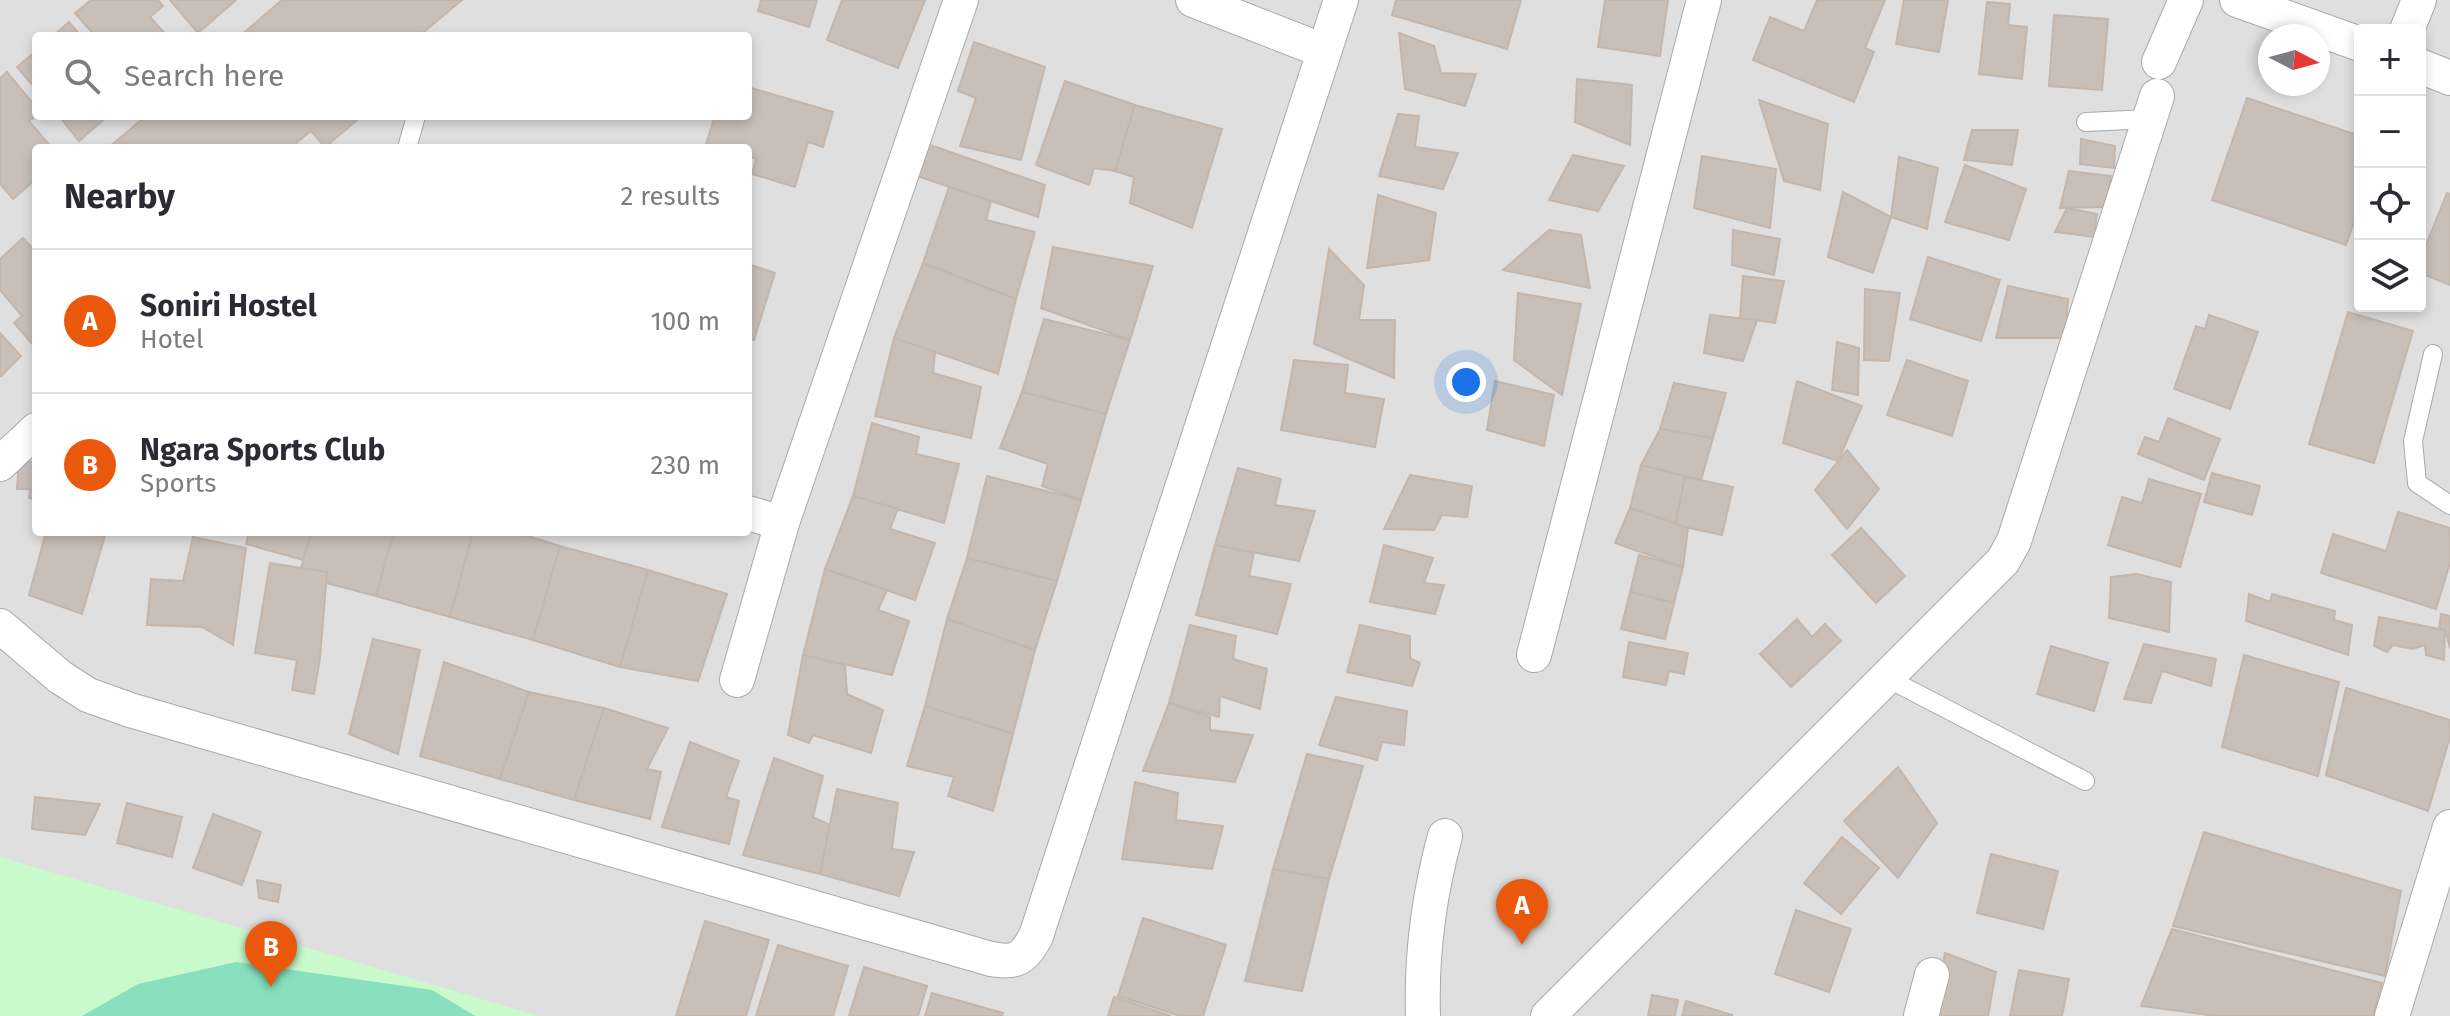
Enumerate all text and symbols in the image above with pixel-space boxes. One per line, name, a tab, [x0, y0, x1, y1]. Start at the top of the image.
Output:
north arrow	[2258, 24, 2330, 96]
map controls	[2354, 24, 2426, 312]
button: +	[2354, 24, 2426, 96]
search box	[32, 32, 752, 120]
icon: search	[60, 54, 104, 98]
text: Search here	[124, 58, 284, 94]
button: −	[2354, 96, 2426, 168]
button: locate	[2354, 168, 2426, 240]
text: Nearby	[64, 176, 175, 217]
text: 2 results	[620, 181, 720, 212]
button: layers	[2354, 240, 2426, 312]
text: Soniri Hostel	[140, 288, 317, 324]
text: A	[82, 306, 98, 337]
text: 100 m	[651, 306, 720, 337]
text: Hotel	[140, 324, 204, 355]
your location	[1446, 362, 1486, 402]
text: Ngara Sports Club	[140, 432, 385, 468]
text: B	[82, 450, 98, 481]
text: 230 m	[651, 450, 720, 481]
text: Sports	[140, 468, 216, 499]
pin: A	[1496, 879, 1548, 945]
pin: B	[245, 921, 297, 987]

